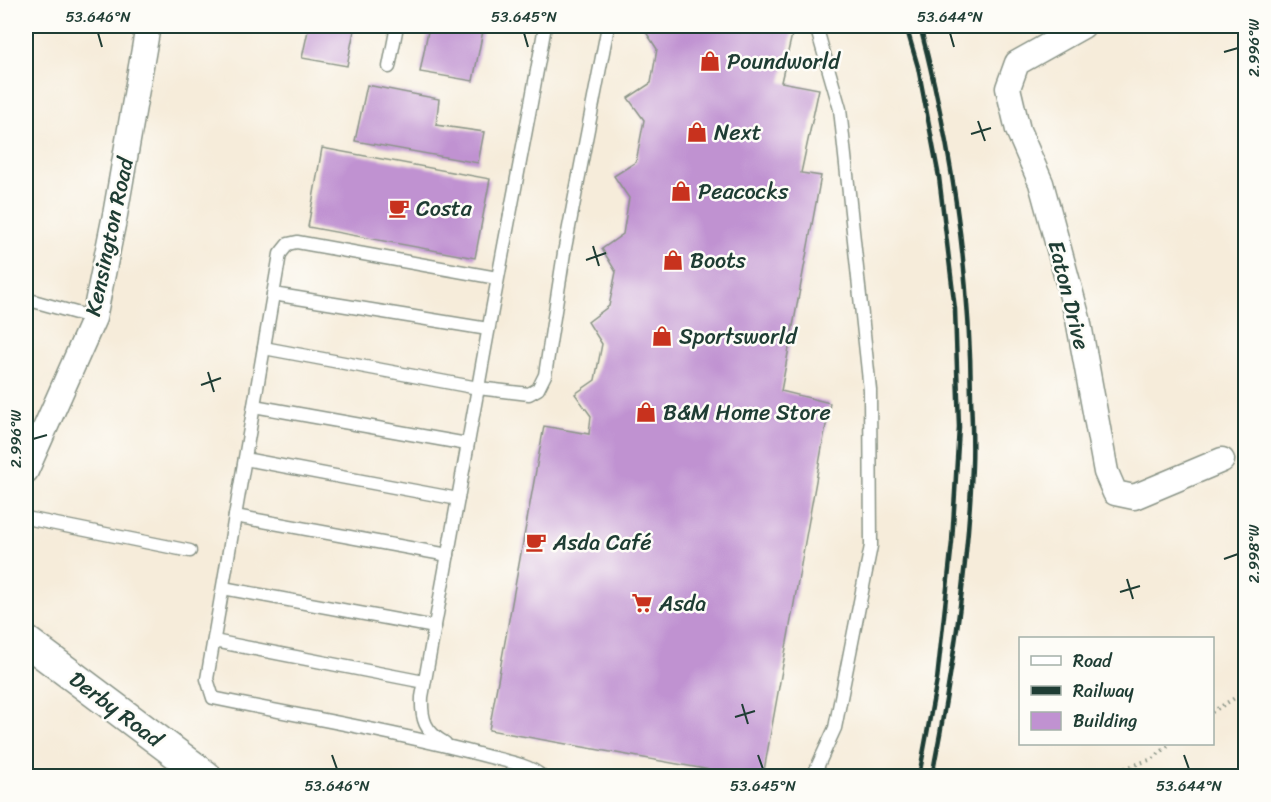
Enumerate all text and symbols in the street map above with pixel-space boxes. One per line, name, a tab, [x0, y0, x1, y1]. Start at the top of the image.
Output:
text: 53.646°N	[65, 4, 131, 30]
text: 53.645°N	[491, 4, 558, 30]
text: 53.644°N	[917, 4, 984, 30]
text: 2.996°W	[1241, 19, 1267, 77]
place label: Poundworld	[727, 42, 841, 81]
shop icon: Poundworld	[698, 49, 722, 73]
place label: Next	[714, 113, 762, 152]
shop icon: Next	[685, 120, 709, 144]
street label: Kensington Road	[73, 153, 145, 320]
place label: Peacocks	[698, 172, 789, 211]
shop icon: Peacocks	[669, 179, 693, 203]
place label: Costa	[416, 189, 473, 228]
cafe icon: Costa	[387, 196, 411, 220]
street label: Eaton Drive	[1037, 236, 1101, 354]
place label: Boots	[690, 241, 747, 280]
shop icon: Boots	[661, 248, 685, 272]
place label: Sportsworld	[679, 317, 798, 356]
shop icon: Sportsworld	[650, 324, 674, 348]
place label: B&M Home Store	[663, 393, 831, 432]
shop icon: B&M Home Store	[634, 400, 658, 424]
text: 2.996°W	[3, 410, 29, 468]
place label: Asda Café	[552, 523, 652, 562]
text: 2.998°W	[1241, 524, 1267, 583]
cafe icon: Asda Café	[524, 530, 548, 554]
place label: Asda	[658, 584, 706, 623]
supermarket icon: Asda	[630, 591, 654, 615]
legend	[1019, 637, 1214, 745]
text: Road	[1073, 645, 1113, 677]
street label: Derby Road	[61, 661, 173, 758]
text: Railway	[1073, 675, 1135, 707]
text: Building	[1073, 705, 1137, 737]
text: 53.646°N	[304, 773, 370, 799]
text: 53.645°N	[730, 773, 797, 799]
text: 53.644°N	[1156, 773, 1223, 799]

